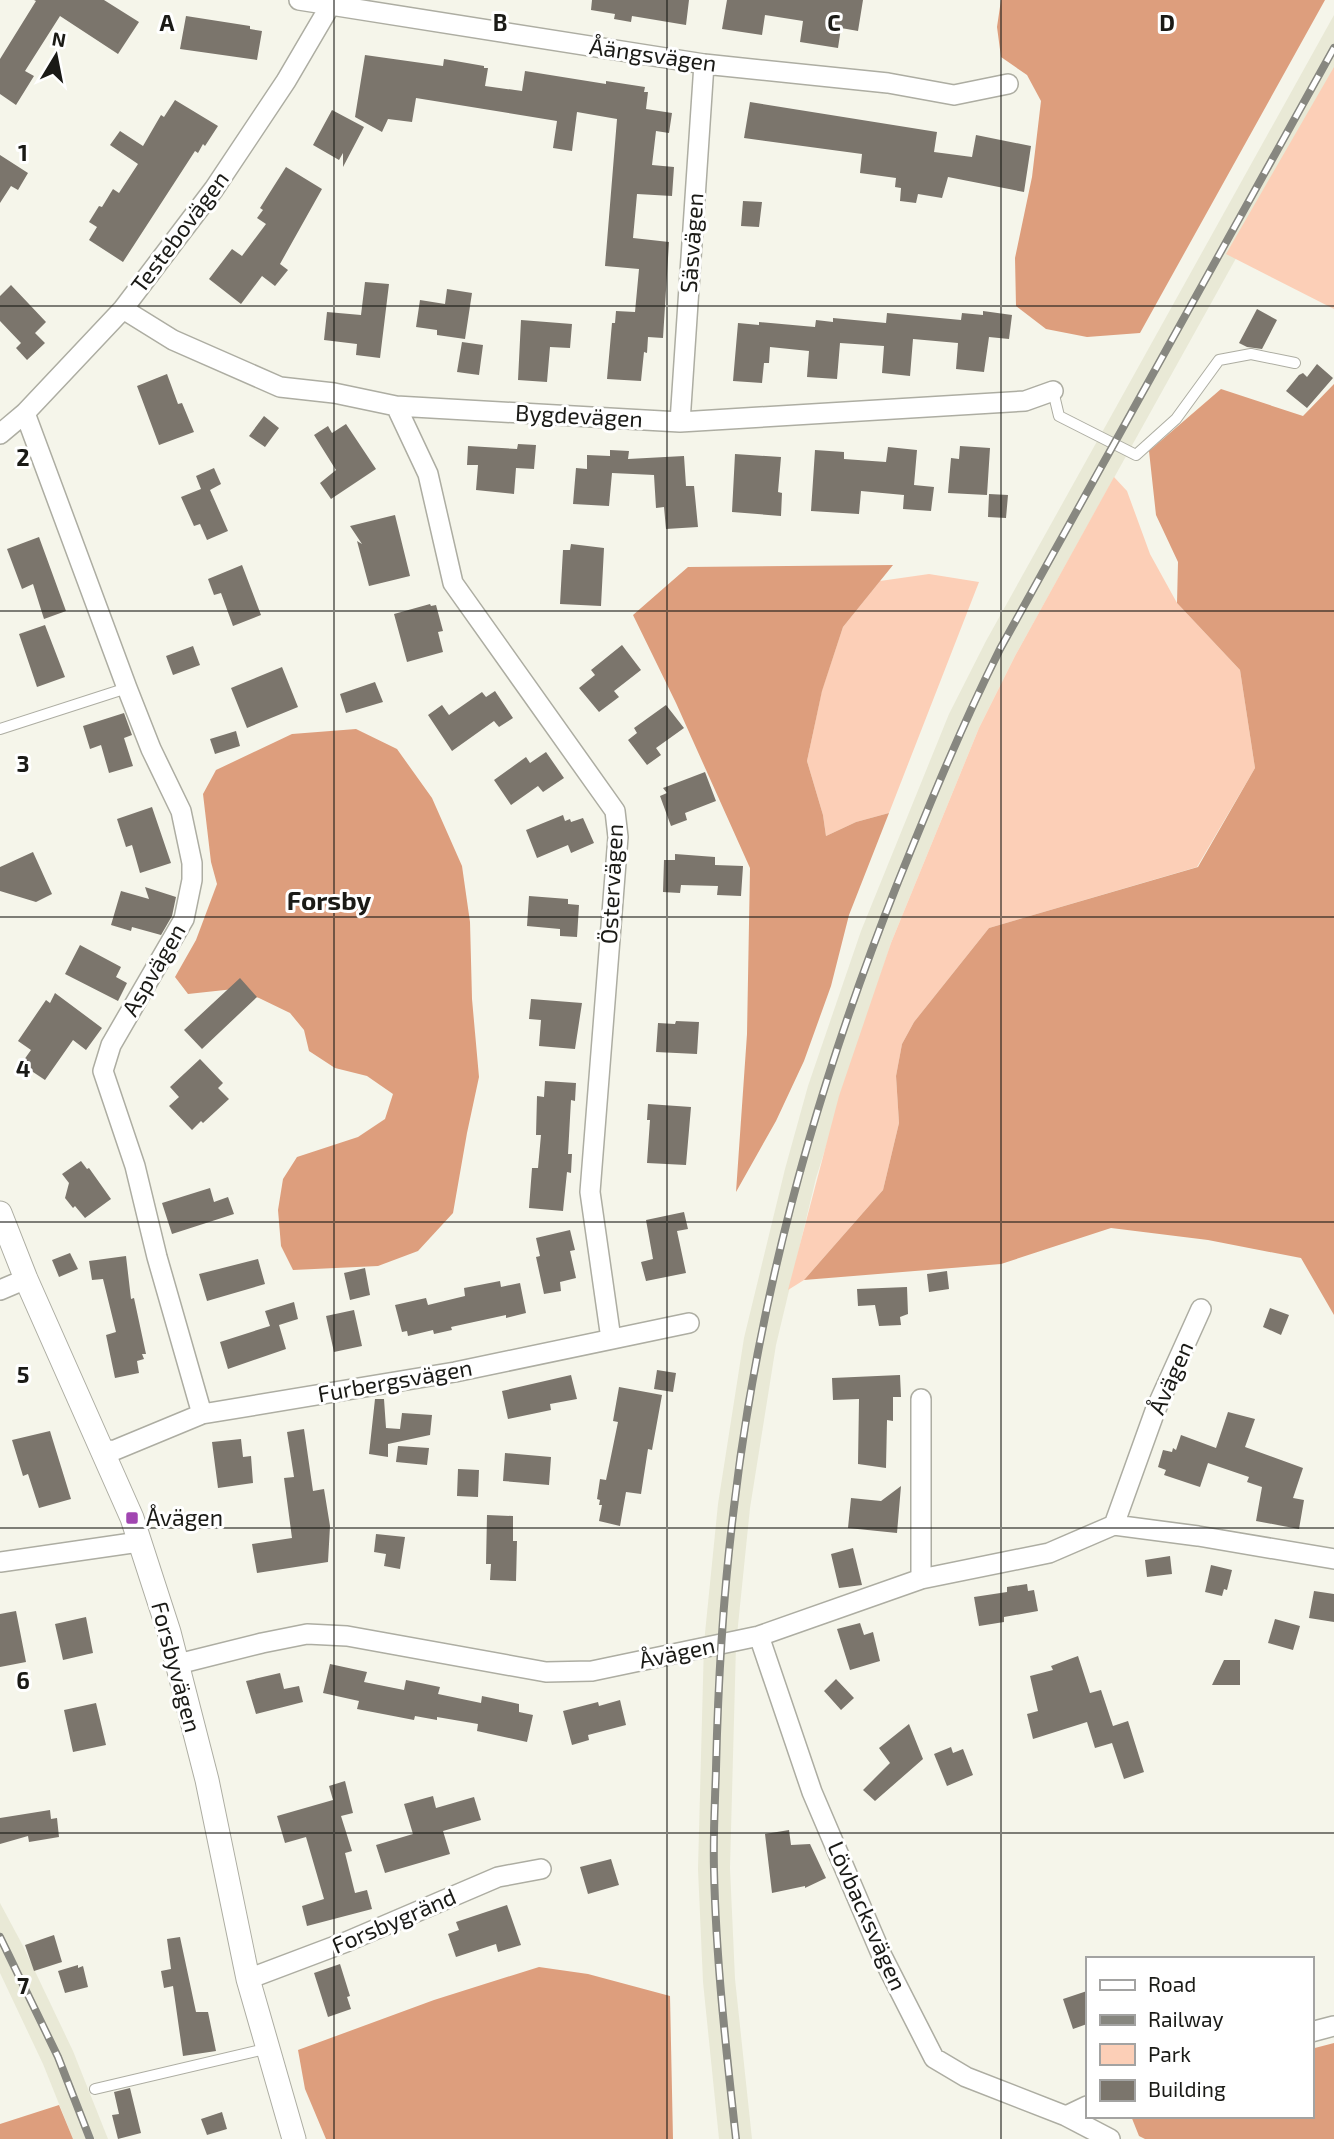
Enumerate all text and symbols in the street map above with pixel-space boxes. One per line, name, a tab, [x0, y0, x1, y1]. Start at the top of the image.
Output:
text: A	[159, 8, 175, 36]
text: B	[493, 8, 507, 36]
text: C	[827, 8, 841, 36]
text: D	[1159, 8, 1175, 36]
north arrow	[21, 21, 91, 91]
text: N	[50, 26, 68, 51]
street label: Åängsvägen	[588, 31, 718, 77]
text: 1	[18, 138, 28, 166]
street label: Testebovägen	[124, 165, 234, 298]
street label: Säsvägen	[674, 192, 708, 294]
street label: Bygdevägen	[515, 398, 644, 432]
text: 2	[16, 443, 30, 471]
text: 3	[16, 749, 30, 777]
street label: Östervägen	[594, 823, 628, 945]
district label: Forsby	[287, 884, 371, 916]
street label: Aspvägen	[115, 918, 191, 1021]
text: 4	[16, 1054, 30, 1082]
street label: Åvägen	[1142, 1337, 1199, 1418]
street label: Furbergsvägen	[315, 1353, 474, 1407]
text: 5	[17, 1360, 29, 1388]
place label: Åvägen	[146, 1503, 223, 1531]
marker: Åvägen	[124, 1510, 140, 1526]
street label: Forsbyvägen	[146, 1598, 208, 1735]
street label: Åvägen	[636, 1630, 717, 1674]
text: 6	[16, 1666, 30, 1694]
street label: Lövbacksvägen	[823, 1837, 913, 1995]
street label: Forsbygränd	[327, 1881, 460, 1959]
legend	[1086, 1957, 1313, 2118]
text: 7	[17, 1971, 29, 1999]
text: Road	[1148, 1971, 1196, 1996]
text: Railway	[1148, 2006, 1224, 2031]
text: Park	[1148, 2041, 1191, 2066]
text: Building	[1148, 2076, 1226, 2101]

